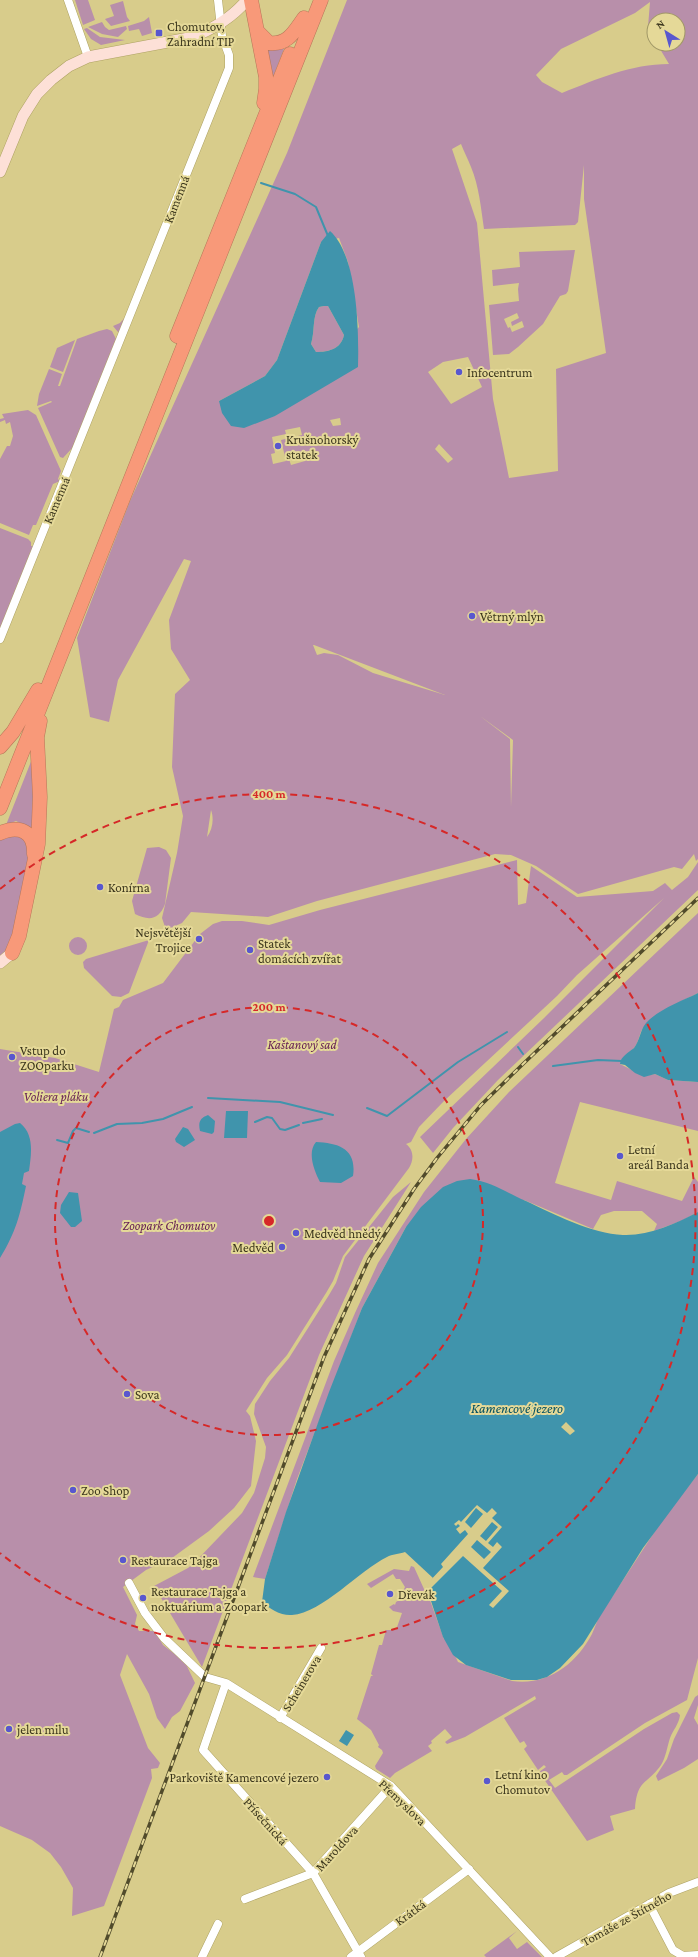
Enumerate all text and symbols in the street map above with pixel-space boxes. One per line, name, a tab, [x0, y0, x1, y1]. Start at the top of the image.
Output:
north arrow	[646, 12, 686, 52]
text: N	[653, 17, 667, 31]
place label: Chomutov, Zahradní TIP	[167, 19, 234, 49]
marker: Chomutov, Zahradní TIP	[154, 28, 164, 38]
street label: Kamenná	[161, 173, 192, 225]
place label: Infocentrum	[467, 365, 533, 380]
marker: Infocentrum	[454, 367, 464, 377]
place label: Krušnohorský statek	[286, 432, 360, 462]
marker: Krušnohorský statek	[273, 441, 283, 451]
street label: Kamenná	[40, 474, 73, 526]
place label: Větrný mlýn	[480, 609, 544, 624]
marker: Větrný mlýn	[467, 611, 477, 621]
text: 400 m	[252, 787, 287, 801]
place label: Konírna	[108, 880, 150, 895]
marker: Konírna	[95, 882, 105, 892]
place label: Nejsvětější Trojice	[135, 925, 192, 956]
marker: Nejsvětější Trojice	[194, 934, 204, 944]
place label: Statek domácích zvířat	[258, 936, 342, 966]
marker: Statek domácích zvířat	[245, 945, 255, 955]
text: 200 m	[252, 1000, 286, 1014]
park label: Kaštanový sad	[267, 1037, 337, 1052]
place label: Vstup do ZOOparku	[20, 1043, 75, 1073]
marker: Vstup do ZOOparku	[7, 1052, 17, 1062]
park label: Voliera pláku	[24, 1089, 89, 1104]
place label: Letní areál Banda	[628, 1142, 689, 1172]
marker: Letní areál Banda	[615, 1151, 625, 1161]
centre of rings	[262, 1214, 276, 1228]
park label: Zoopark Chomutov	[122, 1218, 216, 1233]
place label: Medvěd hnědý	[304, 1226, 382, 1241]
marker: Medvěd hnědý	[291, 1228, 301, 1238]
place label: Medvěd	[232, 1240, 274, 1255]
marker: Medvěd	[277, 1242, 287, 1252]
place label: Sova	[135, 1387, 159, 1402]
marker: Sova	[122, 1389, 132, 1399]
water label: Kamencové jezero	[471, 1400, 563, 1417]
place label: Zoo Shop	[81, 1483, 130, 1498]
marker: Zoo Shop	[68, 1485, 78, 1495]
place label: Restaurace Tajga	[131, 1553, 218, 1569]
marker: Restaurace Tajga	[118, 1555, 128, 1565]
place label: Restaurace Tajga a noktuárium a Zoopark	[151, 1584, 268, 1614]
place label: Dřevák	[398, 1587, 436, 1602]
marker: Dřevák	[385, 1589, 395, 1599]
marker: Restaurace Tajga a noktuárium a Zoopark	[138, 1593, 148, 1603]
street label: Scheinerova	[279, 1652, 324, 1714]
place label: jelen milu	[16, 1722, 69, 1738]
marker: jelen milu	[4, 1724, 14, 1734]
place label: Letní kino Chomutov	[495, 1767, 551, 1797]
place label: Parkoviště Kamencové jezero	[169, 1770, 319, 1786]
marker: Parkoviště Kamencové jezero	[322, 1772, 332, 1782]
street label: Přemyslova	[376, 1776, 429, 1829]
marker: Letní kino Chomutov	[482, 1776, 492, 1786]
street label: Přísečnická	[240, 1795, 291, 1848]
street label: Maroldova	[312, 1822, 361, 1874]
street label: Tomáše ze Štítného	[579, 1887, 674, 1949]
street label: Krátká	[392, 1896, 429, 1929]

